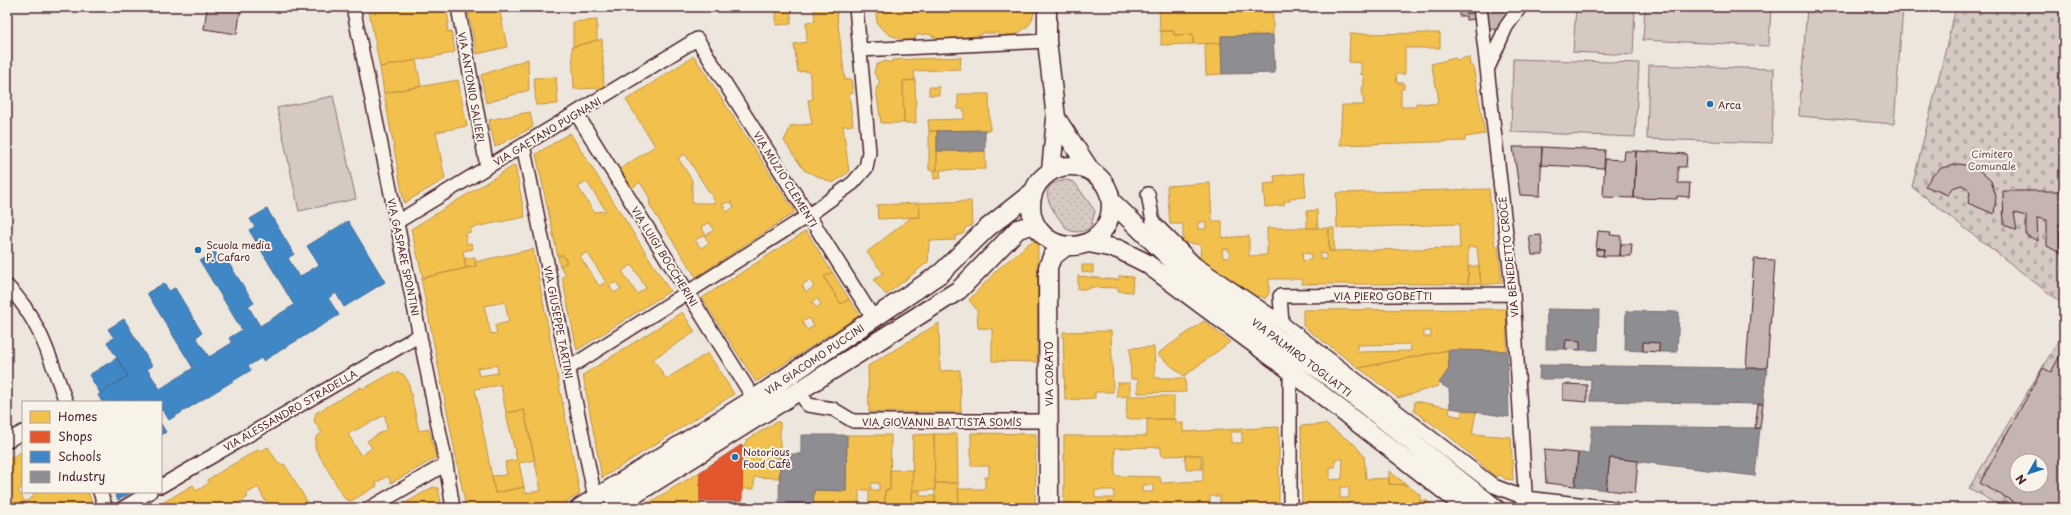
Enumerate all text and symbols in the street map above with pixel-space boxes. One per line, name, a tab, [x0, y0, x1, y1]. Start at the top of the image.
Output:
street label: VIA ANTONIO SALIERI	[455, 31, 489, 143]
street label: VIA GAETANO PUGNANI	[490, 93, 604, 169]
place label: Arca	[1718, 97, 1742, 112]
marker: Arca	[1705, 99, 1715, 109]
street label: VIA MUZIO CLEMENTI	[750, 128, 822, 230]
park label: Cimitero Comunale	[1968, 146, 2017, 173]
street label: VIA BENEDETTO CROCE	[1494, 196, 1522, 318]
street label: VIA GASPARE SPONTINI	[384, 197, 424, 317]
street label: VIA LUIGI BOCCHERINI	[628, 203, 702, 309]
place label: Scuola media P. Cafaro	[206, 237, 271, 264]
marker: Scuola media P. Cafaro	[193, 245, 203, 255]
street label: VIA GIUSEPPE TARTINI	[541, 264, 577, 380]
street label: VIA PIERO GOBETTI	[1334, 288, 1432, 303]
street label: VIA PALMIRO TOGLIATTI	[1249, 314, 1355, 400]
street label: VIA GIACOMO PUCCINI	[761, 320, 867, 398]
street label: VIA CORATO	[1041, 341, 1056, 407]
street label: VIA ALESSANDRO STRADELLA	[220, 365, 360, 454]
legend	[22, 401, 162, 493]
text: Homes	[58, 407, 97, 425]
street label: VIA GIOVANNI BATTISTA SOMIS	[862, 414, 1022, 429]
text: Shops	[58, 427, 93, 445]
place label: Notorious Food Cafè	[743, 444, 791, 471]
text: Schools	[58, 447, 102, 465]
marker: Notorious Food Cafè	[730, 452, 740, 462]
north arrow	[2009, 453, 2049, 493]
text: Industry	[58, 467, 106, 485]
text: N	[2011, 471, 2030, 488]

